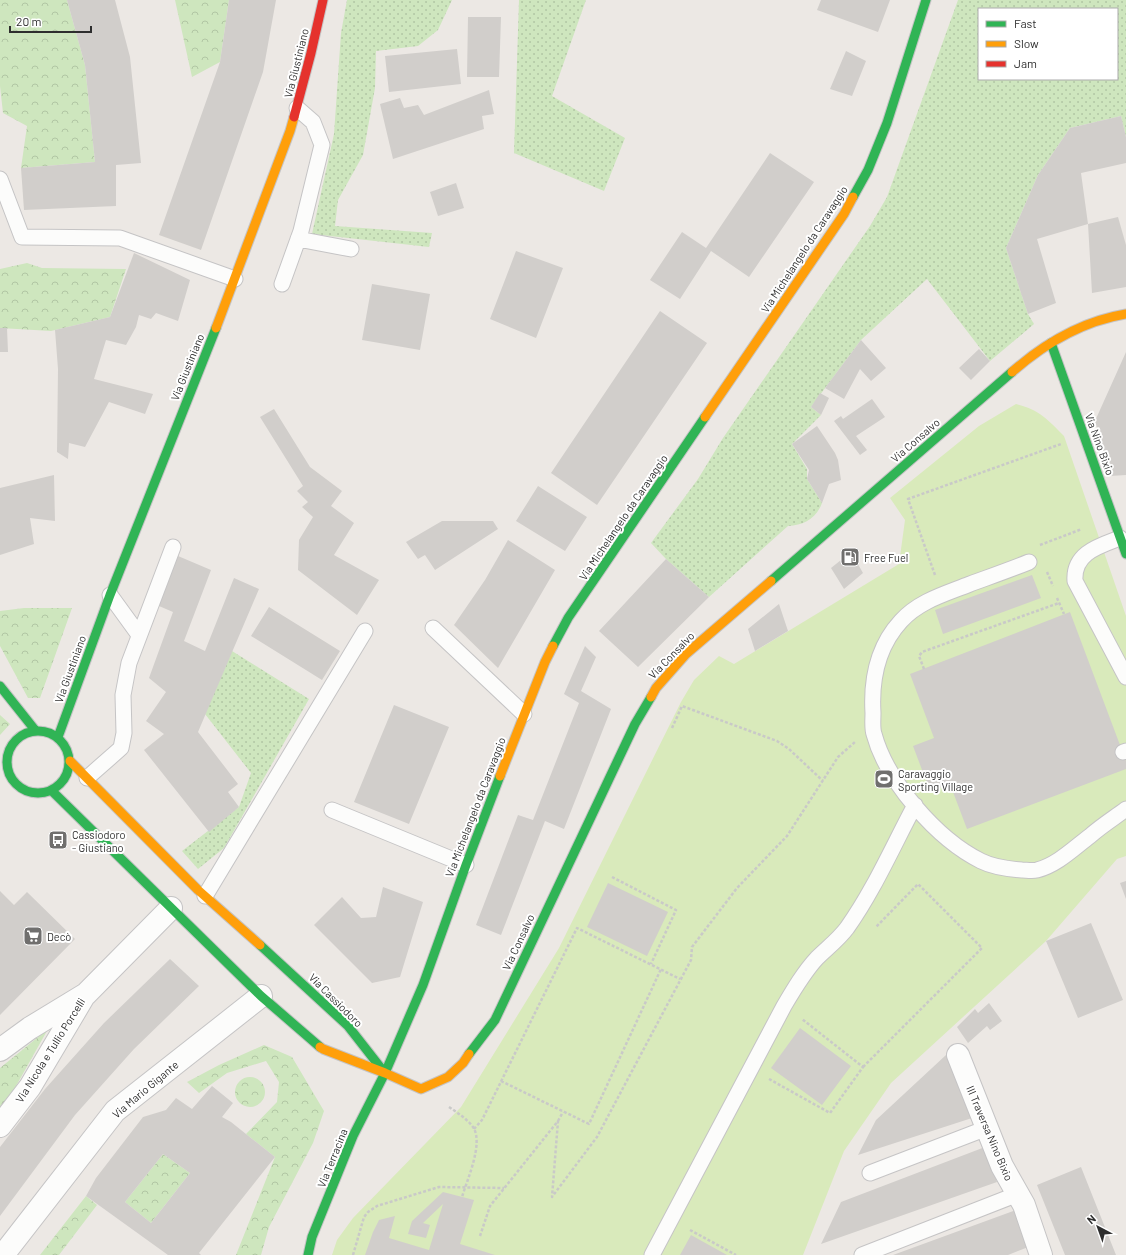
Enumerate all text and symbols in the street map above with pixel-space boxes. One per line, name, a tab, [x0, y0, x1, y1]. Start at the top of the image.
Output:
scale bar	[10, 8, 91, 34]
legend	[978, 8, 1118, 80]
text: 20 m	[16, 14, 42, 28]
text: Fast	[1014, 16, 1037, 30]
street label: Via Giustiniano	[281, 27, 311, 99]
text: Slow	[1014, 36, 1039, 50]
text: Jam	[1014, 56, 1037, 70]
street label: Via Michelangelo da Caravaggio	[758, 183, 850, 315]
street label: Via Giustiniano	[168, 332, 206, 402]
street label: Via Nino Bixio	[1083, 411, 1117, 477]
street label: Via Consalvo	[888, 415, 942, 465]
street label: Via Michelangelo da Caravaggio	[576, 452, 670, 582]
fuel station icon: Free Fuel	[839, 546, 861, 568]
place label: Free Fuel	[864, 551, 908, 564]
street label: Via Consalvo	[645, 629, 697, 681]
street label: Via Giustiniano	[52, 633, 88, 705]
street label: Via Michelangelo da Caravaggio	[442, 735, 508, 879]
place label: Caravaggio Sporting Village	[898, 767, 973, 793]
sports icon: Caravaggio Sporting Village	[873, 768, 895, 790]
place label: Cassiodoro - Giustiano	[72, 828, 125, 854]
bus stop icon: Cassiodoro - Giustiano	[47, 829, 69, 851]
street label: Via Consalvo	[499, 912, 537, 972]
supermarket icon: Decò	[22, 925, 44, 947]
place label: Decò	[47, 930, 71, 943]
street label: Via Cassiodoro	[306, 970, 366, 1030]
street label: Via Nicola e Tullio Porcelli	[12, 995, 88, 1105]
street label: Via Mario Gigante	[109, 1057, 181, 1120]
street label: III Traversa Nino Bixio	[964, 1084, 1016, 1182]
street label: Via Terracina	[314, 1127, 350, 1189]
north arrow	[1078, 1207, 1118, 1247]
text: N	[1084, 1212, 1098, 1226]

